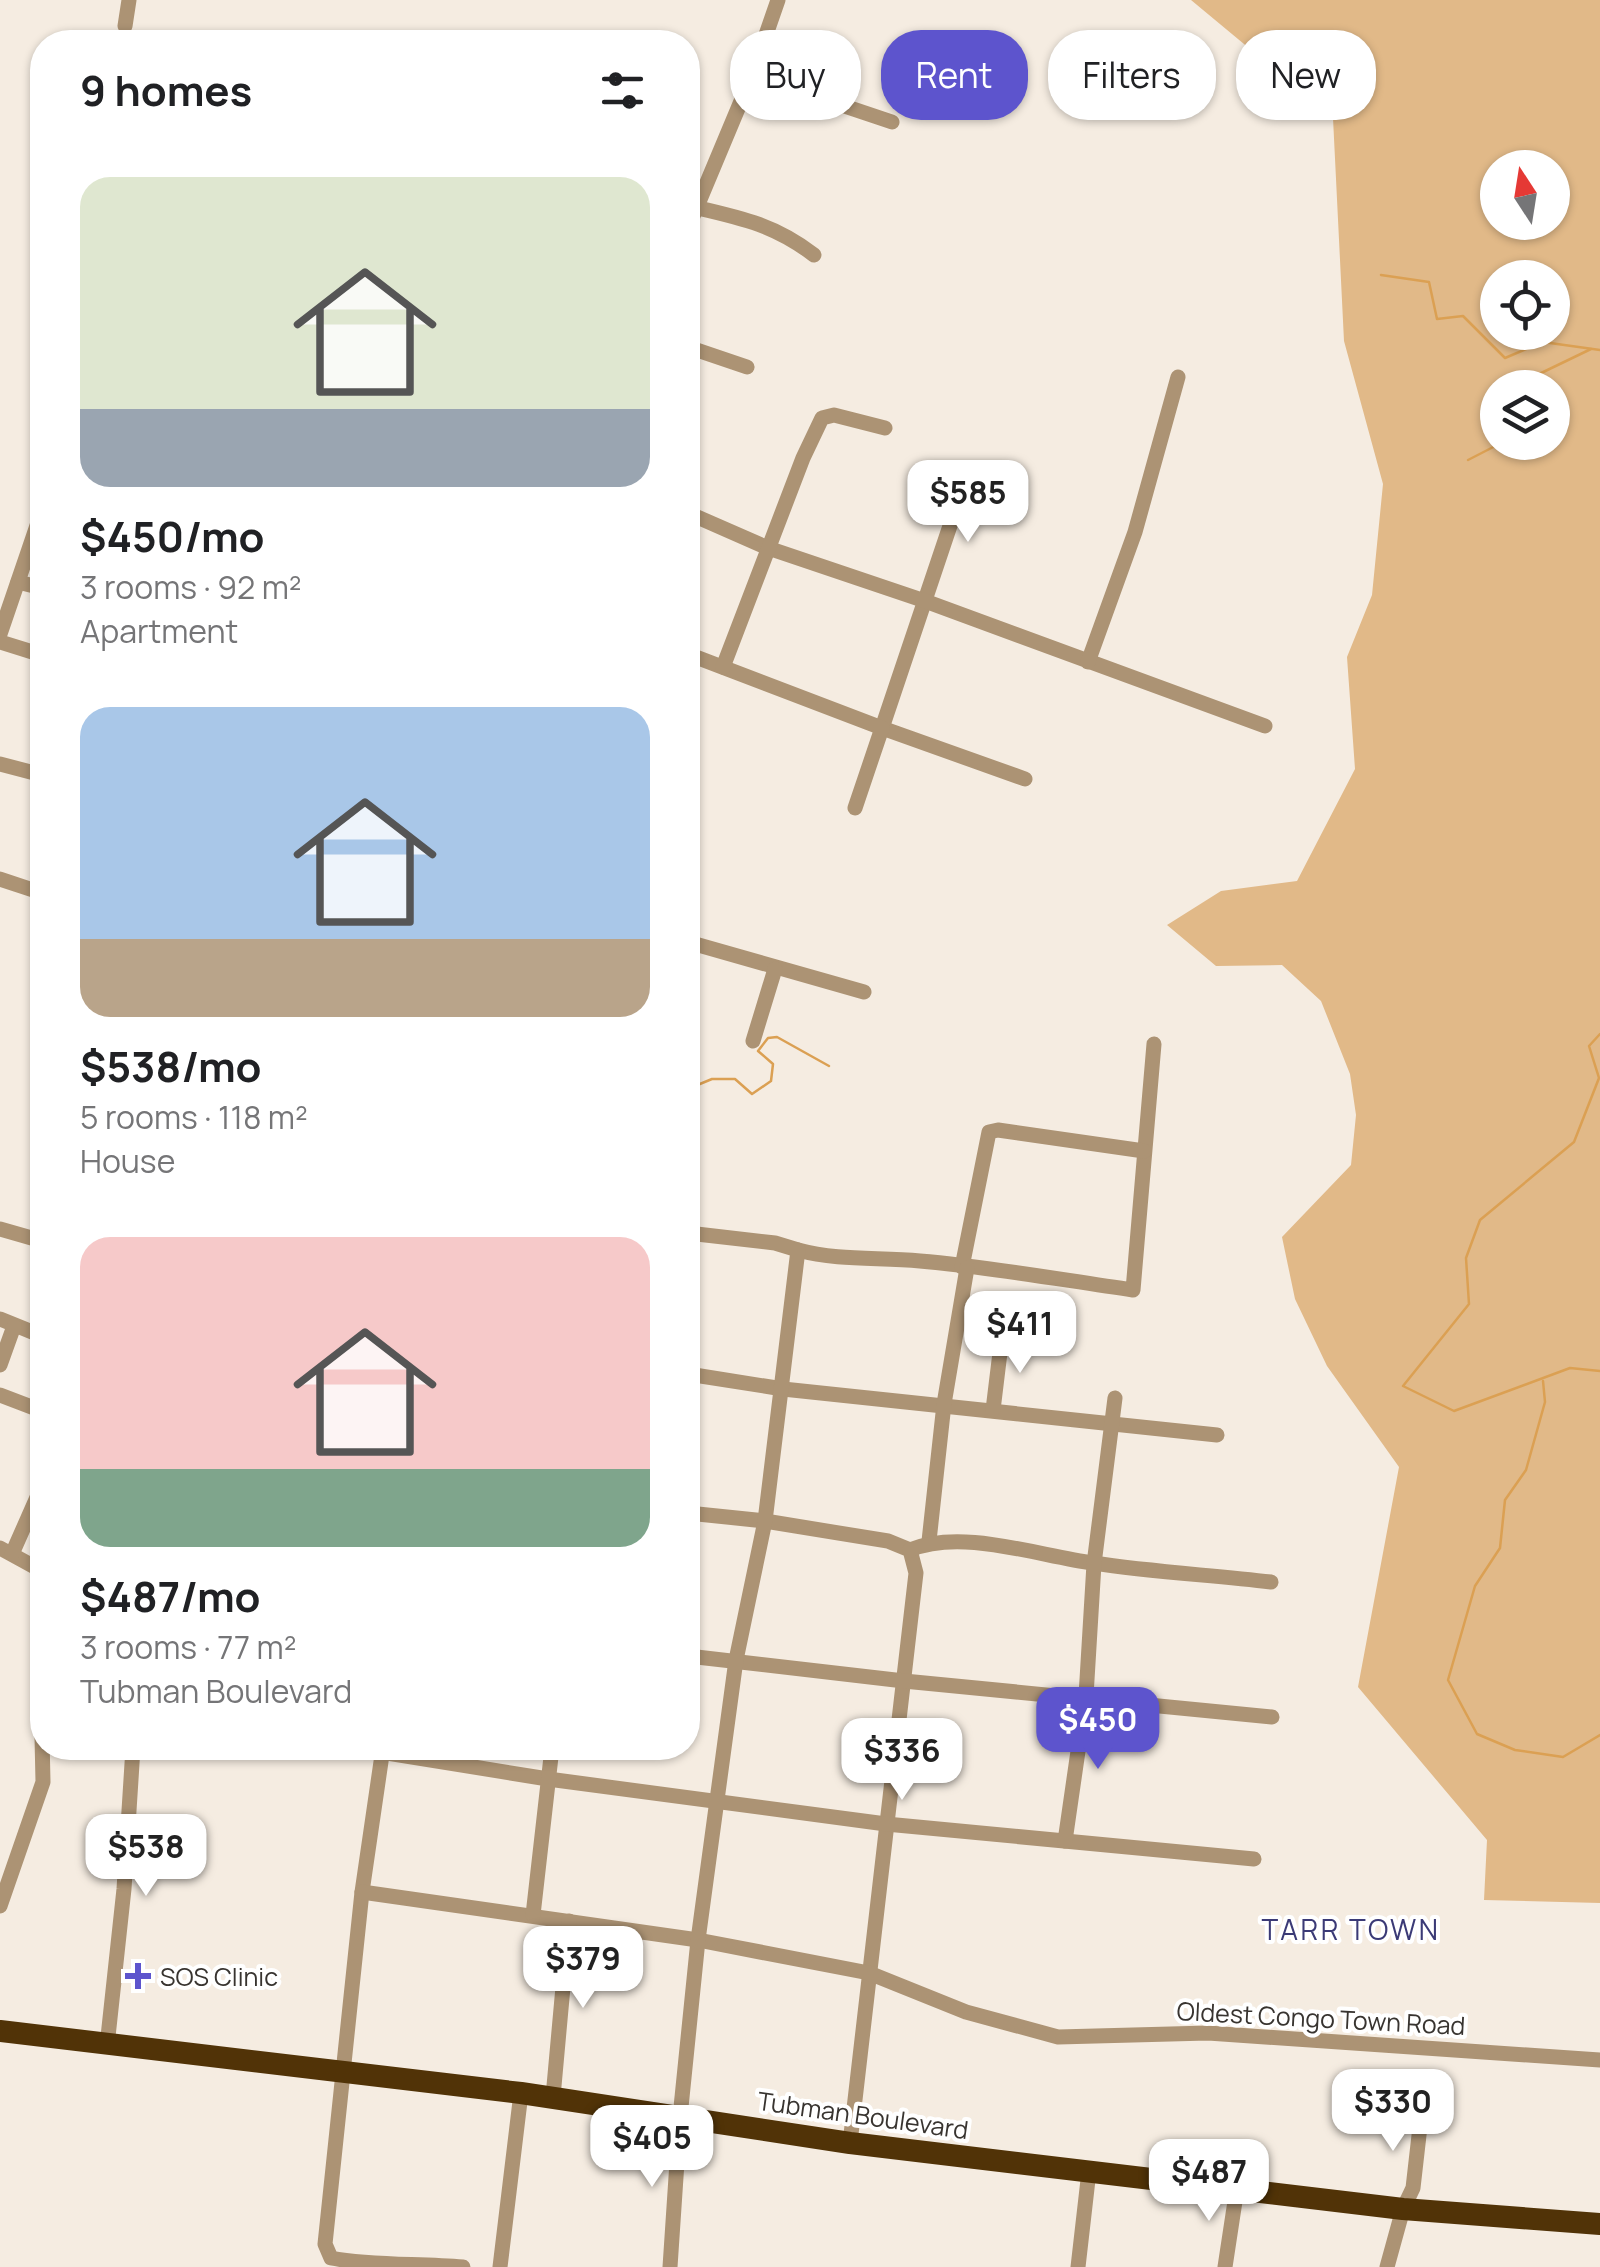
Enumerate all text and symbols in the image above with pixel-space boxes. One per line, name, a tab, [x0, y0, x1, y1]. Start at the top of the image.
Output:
chip: Buy	[730, 30, 861, 120]
chip: Rent	[881, 30, 1028, 120]
chip: Filters	[1048, 30, 1216, 120]
chip: New	[1236, 30, 1376, 120]
text: 9 homes	[80, 61, 252, 119]
icon: filters	[595, 63, 650, 118]
north arrow	[1480, 150, 1570, 240]
map controls	[1480, 150, 1570, 460]
icon: home	[275, 242, 455, 422]
button: locate	[1480, 260, 1570, 350]
button: layers	[1480, 370, 1570, 460]
pin: $585	[909, 460, 1027, 545]
text: $585	[929, 470, 1007, 514]
text: $450/mo	[80, 507, 264, 565]
text: 3 rooms · 92 m²	[80, 565, 302, 609]
text: Apartment	[80, 609, 238, 653]
icon: home	[275, 772, 455, 952]
text: $538/mo	[80, 1037, 261, 1095]
text: 5 rooms · 118 m²	[80, 1095, 308, 1139]
text: House	[80, 1139, 175, 1183]
pin: $411	[961, 1291, 1079, 1376]
text: $411	[986, 1301, 1054, 1345]
icon: home	[275, 1302, 455, 1482]
text: $487/mo	[80, 1567, 260, 1625]
text: 3 rooms · 77 m²	[80, 1625, 296, 1669]
text: Tubman Boulevard	[80, 1669, 352, 1713]
pin: $450	[1039, 1687, 1157, 1772]
text: $450	[1058, 1697, 1138, 1741]
pin: $336	[843, 1718, 961, 1803]
text: $336	[863, 1728, 941, 1772]
pin: $538	[87, 1814, 205, 1899]
text: $538	[107, 1824, 185, 1868]
district label: TARR TOWN	[1262, 1910, 1440, 1948]
pin: $379	[524, 1926, 642, 2011]
text: $379	[545, 1936, 621, 1980]
place label: SOS Clinic	[160, 1959, 278, 1994]
marker: SOS Clinic	[125, 1963, 151, 1989]
street label: Oldest Congo Town Road	[1176, 1993, 1466, 2043]
pin: $330	[1334, 2069, 1452, 2154]
text: $330	[1354, 2079, 1432, 2123]
street label: Tubman Boulevard	[755, 2083, 971, 2147]
pin: $405	[593, 2105, 711, 2190]
text: $405	[612, 2115, 692, 2159]
pin: $487	[1150, 2139, 1268, 2224]
text: $487	[1171, 2149, 1247, 2193]

